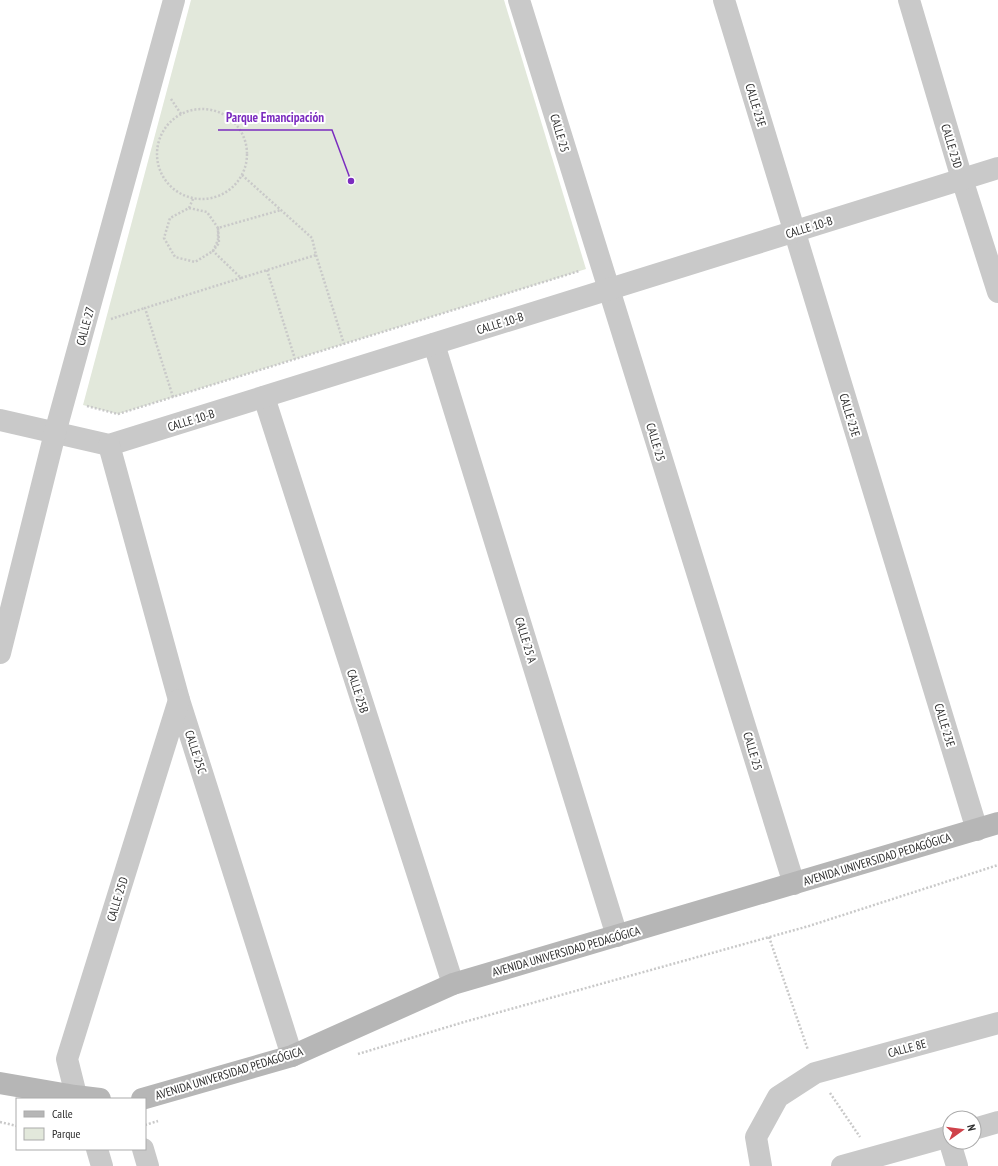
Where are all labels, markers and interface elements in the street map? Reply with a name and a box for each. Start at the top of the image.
street label: CALLE 23E [742,82,770,128]
callout: Parque Emancipación [218,105,332,130]
text: Parque Emancipación [226,109,324,126]
street label: CALLE 25 [547,112,573,154]
street label: CALLE 23D [938,122,966,170]
street label: CALLE 10-B [784,213,835,241]
street label: CALLE 27 [73,305,97,347]
street label: CALLE 10-B [475,309,526,337]
street label: CALLE 23E [836,392,864,438]
street label: CALLE 10-B [166,406,217,434]
street label: CALLE 25 [643,421,669,463]
street label: CALLE 25 A [512,615,540,665]
street label: CALLE 25B [344,667,372,715]
street label: CALLE 23E [931,702,959,748]
street label: CALLE 25C [182,728,210,776]
street label: CALLE 25 [740,730,766,772]
street label: AVENIDA UNIVERSIDAD PEDAGÓGICA [801,829,953,889]
street label: CALLE 25D [103,875,131,923]
street label: AVENIDA UNIVERSIDAD PEDAGÓGICA [490,923,642,979]
street label: CALLE 8E [886,1036,928,1060]
street label: AVENIDA UNIVERSIDAD PEDAGÓGICA [153,1043,305,1103]
legend [16,1098,146,1150]
text: Calle [52,1106,73,1121]
north arrow [942,1110,982,1150]
text: N [964,1123,979,1132]
text: Parque [52,1126,81,1141]

